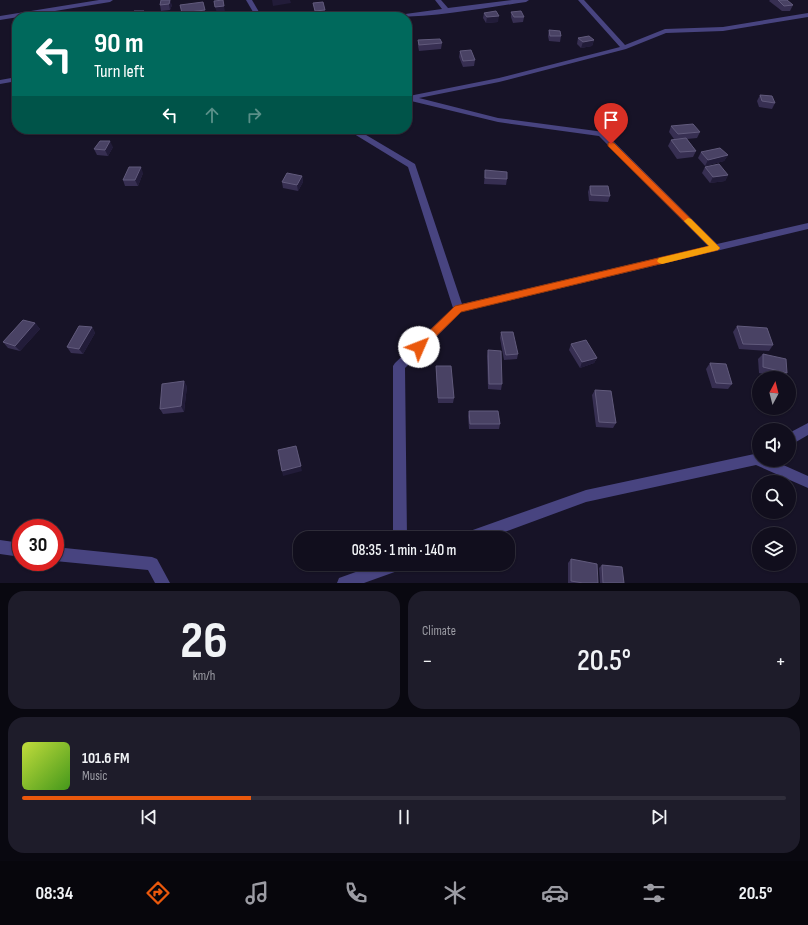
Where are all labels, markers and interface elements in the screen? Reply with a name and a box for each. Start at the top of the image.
text: 90 m [94,27,144,60]
icon: left [28,28,80,80]
text: Turn left [94,61,145,82]
pin [594,103,628,144]
icon: left [159,104,181,126]
icon: ahead [201,104,223,126]
icon: right [243,104,265,126]
icon: arrive [600,109,622,131]
position arrow [398,326,440,368]
north arrow [752,371,796,415]
map controls [752,371,796,571]
button: sound [752,423,796,467]
button: search [752,475,796,519]
speed limit sign: 30 [12,519,64,571]
button: layers [752,527,796,571]
text: 08:35 · 1 min · 140 m [352,541,456,560]
text: 26 [180,610,228,673]
text: Climate [422,623,456,639]
text: 20.5° [577,643,631,679]
text: − [422,648,433,675]
text: + [775,648,786,675]
text: km/h [193,668,215,684]
text: 101.6 FM [82,749,130,768]
text: Music [82,768,107,784]
icon: previous [138,806,160,828]
icon: pause [393,806,415,828]
icon: next [648,806,670,828]
icon: directions [144,879,172,907]
icon: music [243,879,271,907]
icon: phone [342,879,370,907]
icon: climate [441,879,469,907]
icon: car [541,879,569,907]
icon: filters [640,879,668,907]
text: 08:34 [36,883,73,904]
text: 20.5° [739,883,772,904]

